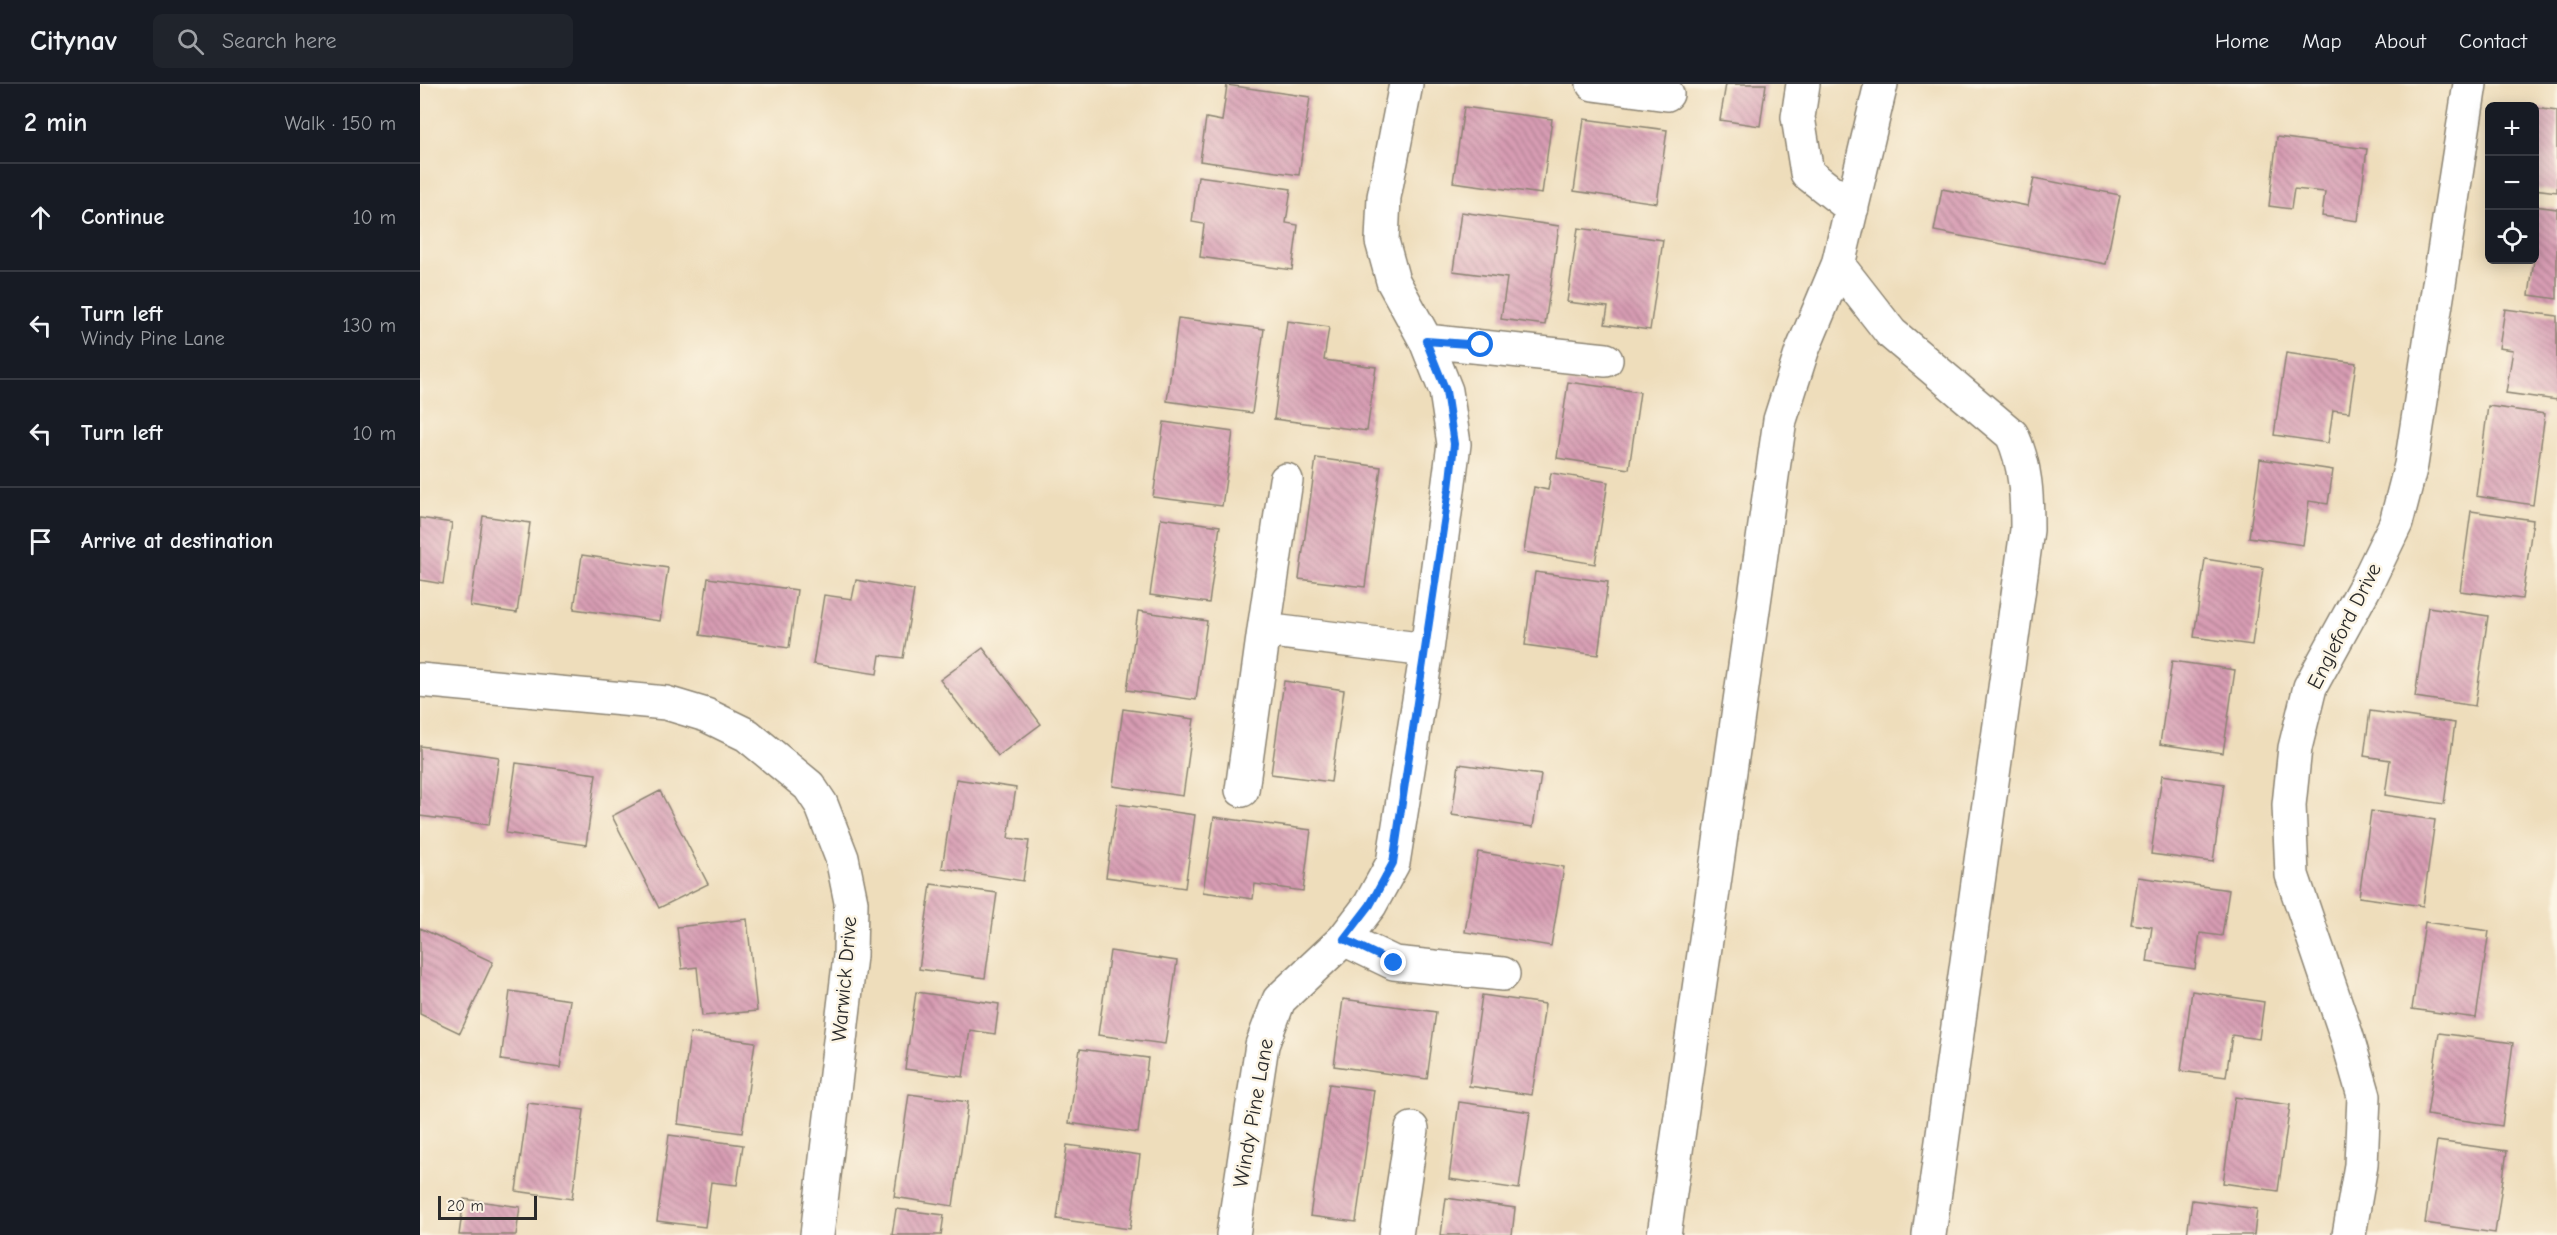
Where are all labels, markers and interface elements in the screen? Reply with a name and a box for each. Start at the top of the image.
search box [153,14,573,68]
text: Citynav [30,25,117,57]
icon: search [174,25,207,58]
text: Search here [222,28,336,54]
text: Home [2215,29,2269,53]
text: Map [2302,29,2342,53]
text: About [2375,29,2426,53]
text: Contact [2459,29,2527,53]
map controls [2485,102,2539,264]
button: + [2485,102,2539,156]
text: 2 min [24,108,87,138]
text: Walk · 150 m [285,112,396,135]
button: − [2485,156,2539,210]
icon: ahead [24,201,57,234]
text: Continue [81,204,164,230]
text: 10 m [353,206,396,229]
button: locate [2485,210,2539,264]
text: Turn left [81,301,163,327]
icon: left [24,309,57,342]
text: 130 m [343,314,396,337]
text: Windy Pine Lane [81,327,225,350]
route start [1467,331,1493,357]
icon: left [24,417,57,450]
text: Turn left [81,420,163,446]
text: 10 m [353,422,396,445]
icon: arrive [24,525,57,558]
text: Arrive at destination [81,528,273,554]
street label: Engleford Drive [2302,559,2386,693]
street label: Warwick Drive [827,915,861,1043]
route end [1380,949,1406,975]
street label: Windy Pine Lane [1228,1037,1278,1189]
scale bar [438,1193,537,1220]
text: 20 m [447,1197,484,1215]

